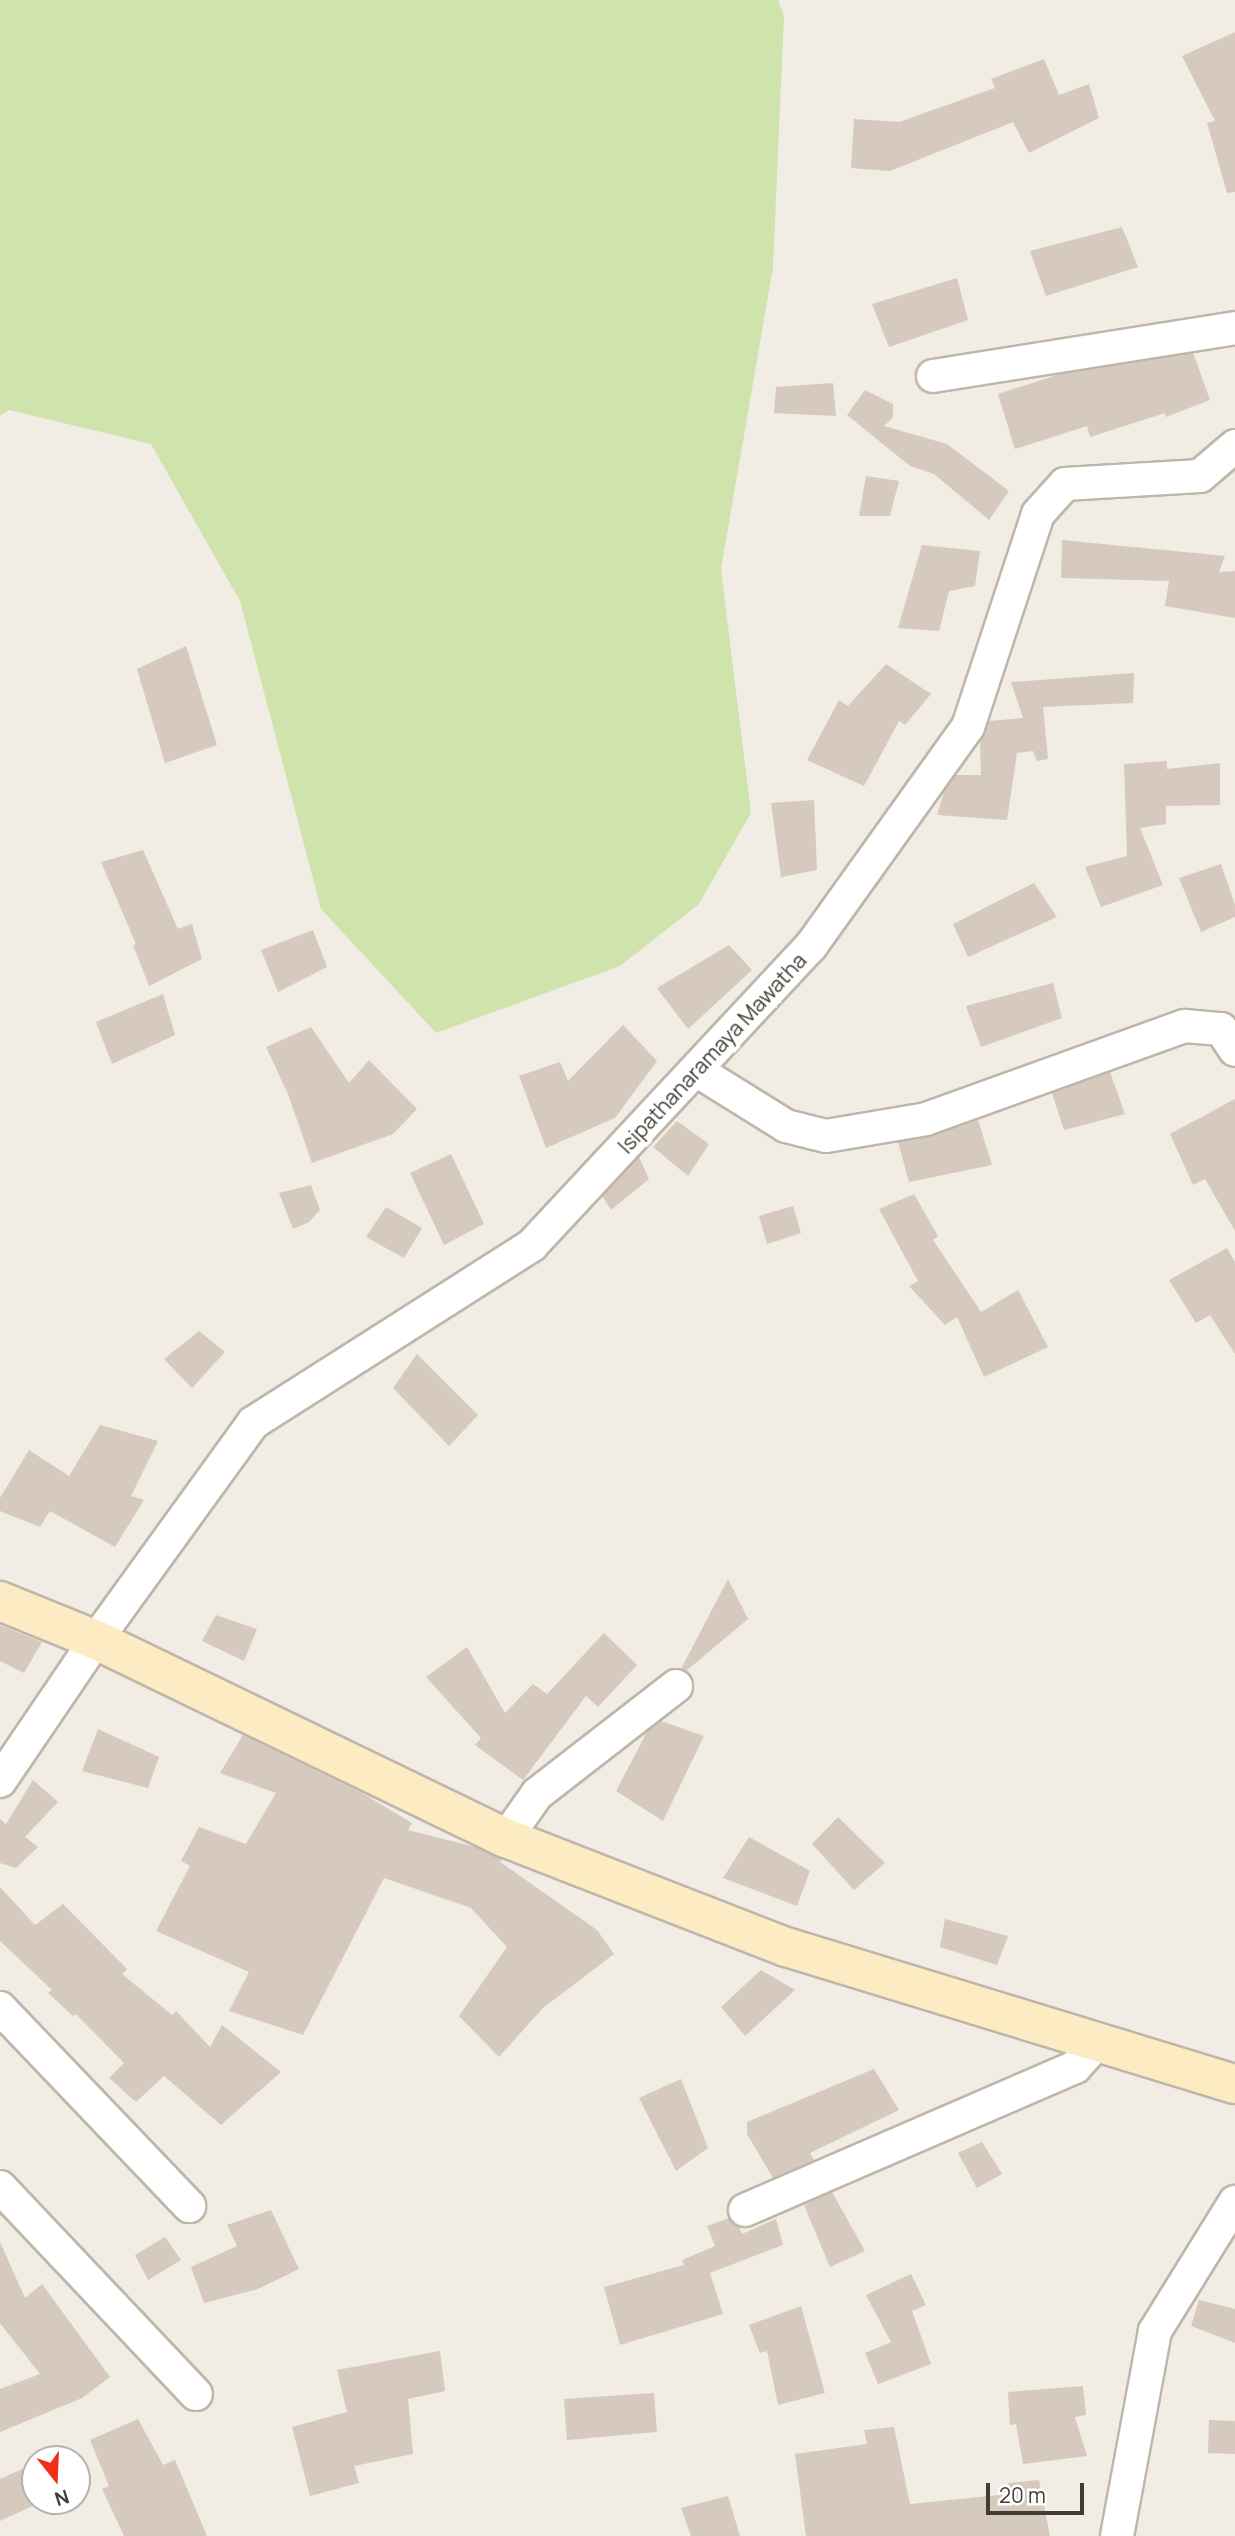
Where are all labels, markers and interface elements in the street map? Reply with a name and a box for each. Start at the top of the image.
street label: Isipathanaramaya Mawatha [613,948,811,1158]
north arrow [21,2445,91,2515]
scale bar [990,2470,1088,2514]
text: 20 m [999,2481,1046,2509]
text: N [51,2484,72,2513]

